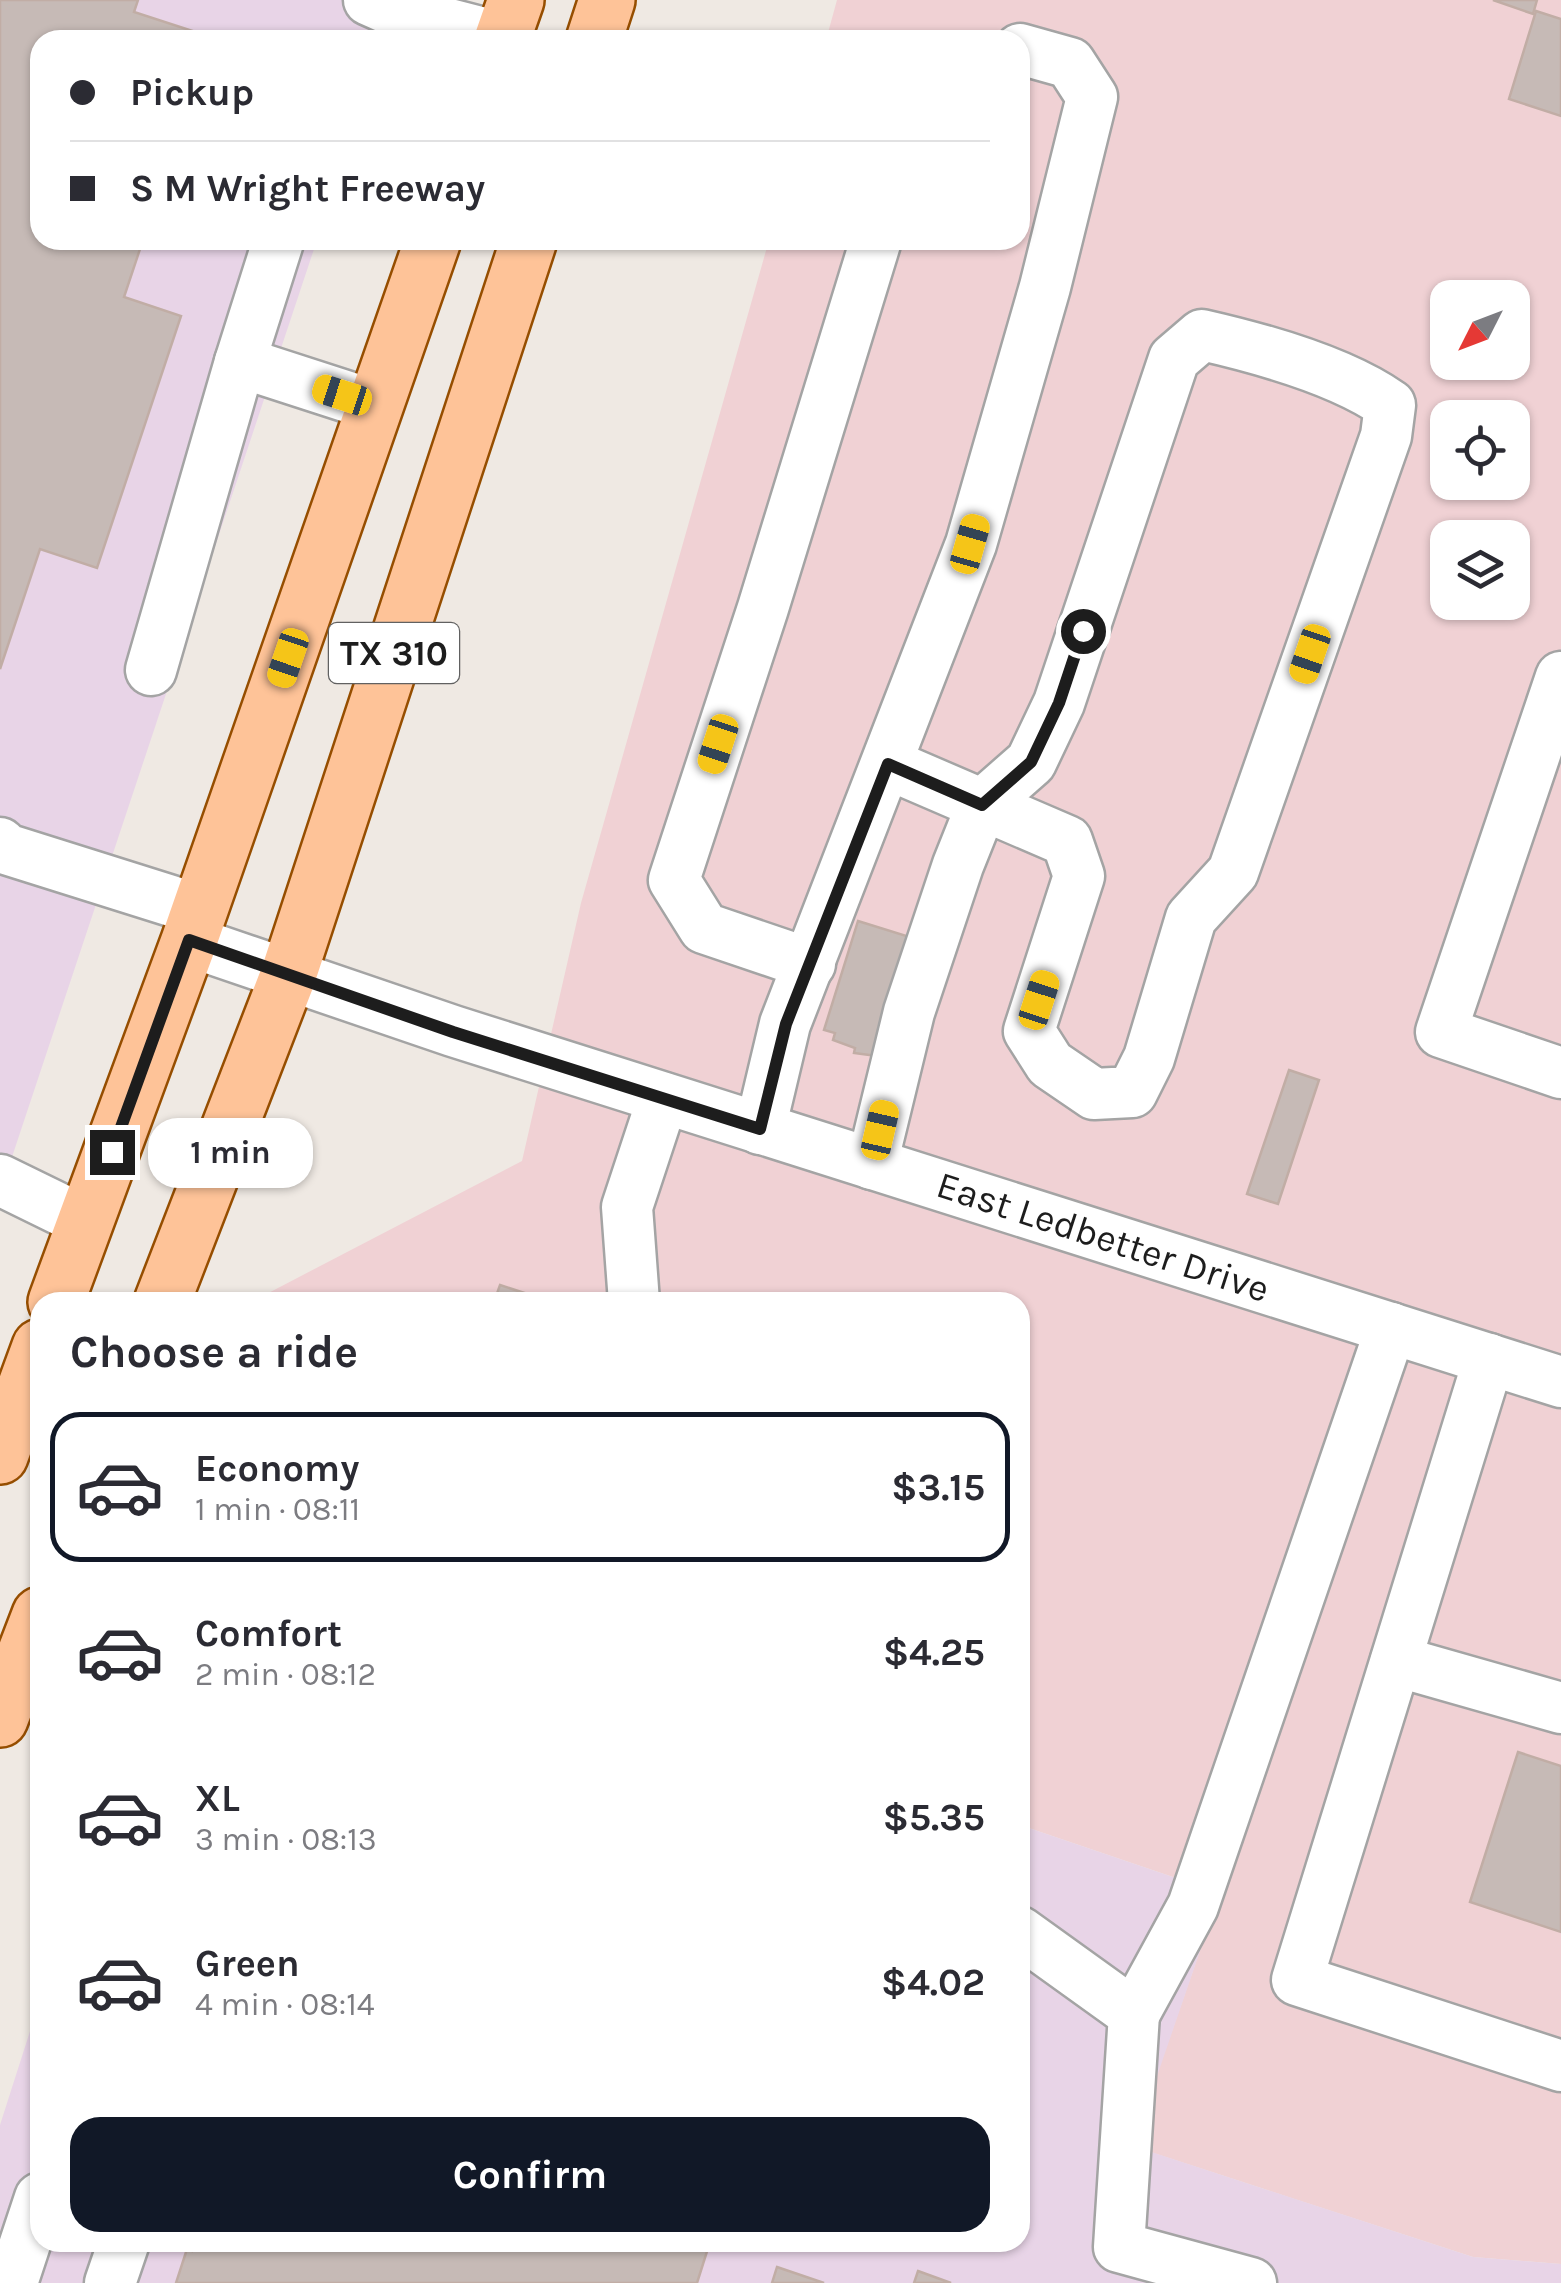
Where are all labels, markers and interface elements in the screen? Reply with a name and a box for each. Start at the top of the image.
text: Pickup [130,70,254,115]
text: S M Wright Freeway [130,166,485,211]
north arrow [1430,280,1530,380]
map controls [1430,280,1530,620]
car [309,371,375,419]
button: locate [1430,400,1530,500]
car [947,511,993,577]
button: layers [1430,520,1530,620]
route start [1061,609,1106,654]
car [1286,621,1334,687]
road number: TX 310 [329,623,459,683]
car [264,625,312,691]
car [694,711,742,777]
car [1015,967,1063,1033]
car [859,1097,901,1163]
callout: 1 min [147,1117,312,1187]
route end [90,1130,135,1175]
text: 1 min [190,1134,271,1171]
street label: East Ledbetter Drive [931,1162,1275,1312]
text: Choose a ride [70,1326,358,1378]
icon: car [75,1442,165,1532]
text: Economy [195,1446,359,1491]
text: $3.15 [891,1465,985,1510]
text: 1 min · 08:11 [195,1491,360,1528]
icon: car [75,1607,165,1697]
text: Comfort [195,1611,342,1656]
text: $4.25 [883,1630,985,1675]
text: 2 min · 08:12 [195,1656,376,1693]
icon: car [75,1772,165,1862]
text: XL [195,1776,240,1821]
text: $5.35 [883,1795,985,1840]
text: 3 min · 08:13 [195,1821,377,1858]
icon: car [75,1937,165,2027]
text: Green [195,1941,300,1986]
text: $4.02 [881,1960,985,2005]
text: 4 min · 08:14 [195,1986,375,2023]
button: Confirm [70,2117,990,2232]

